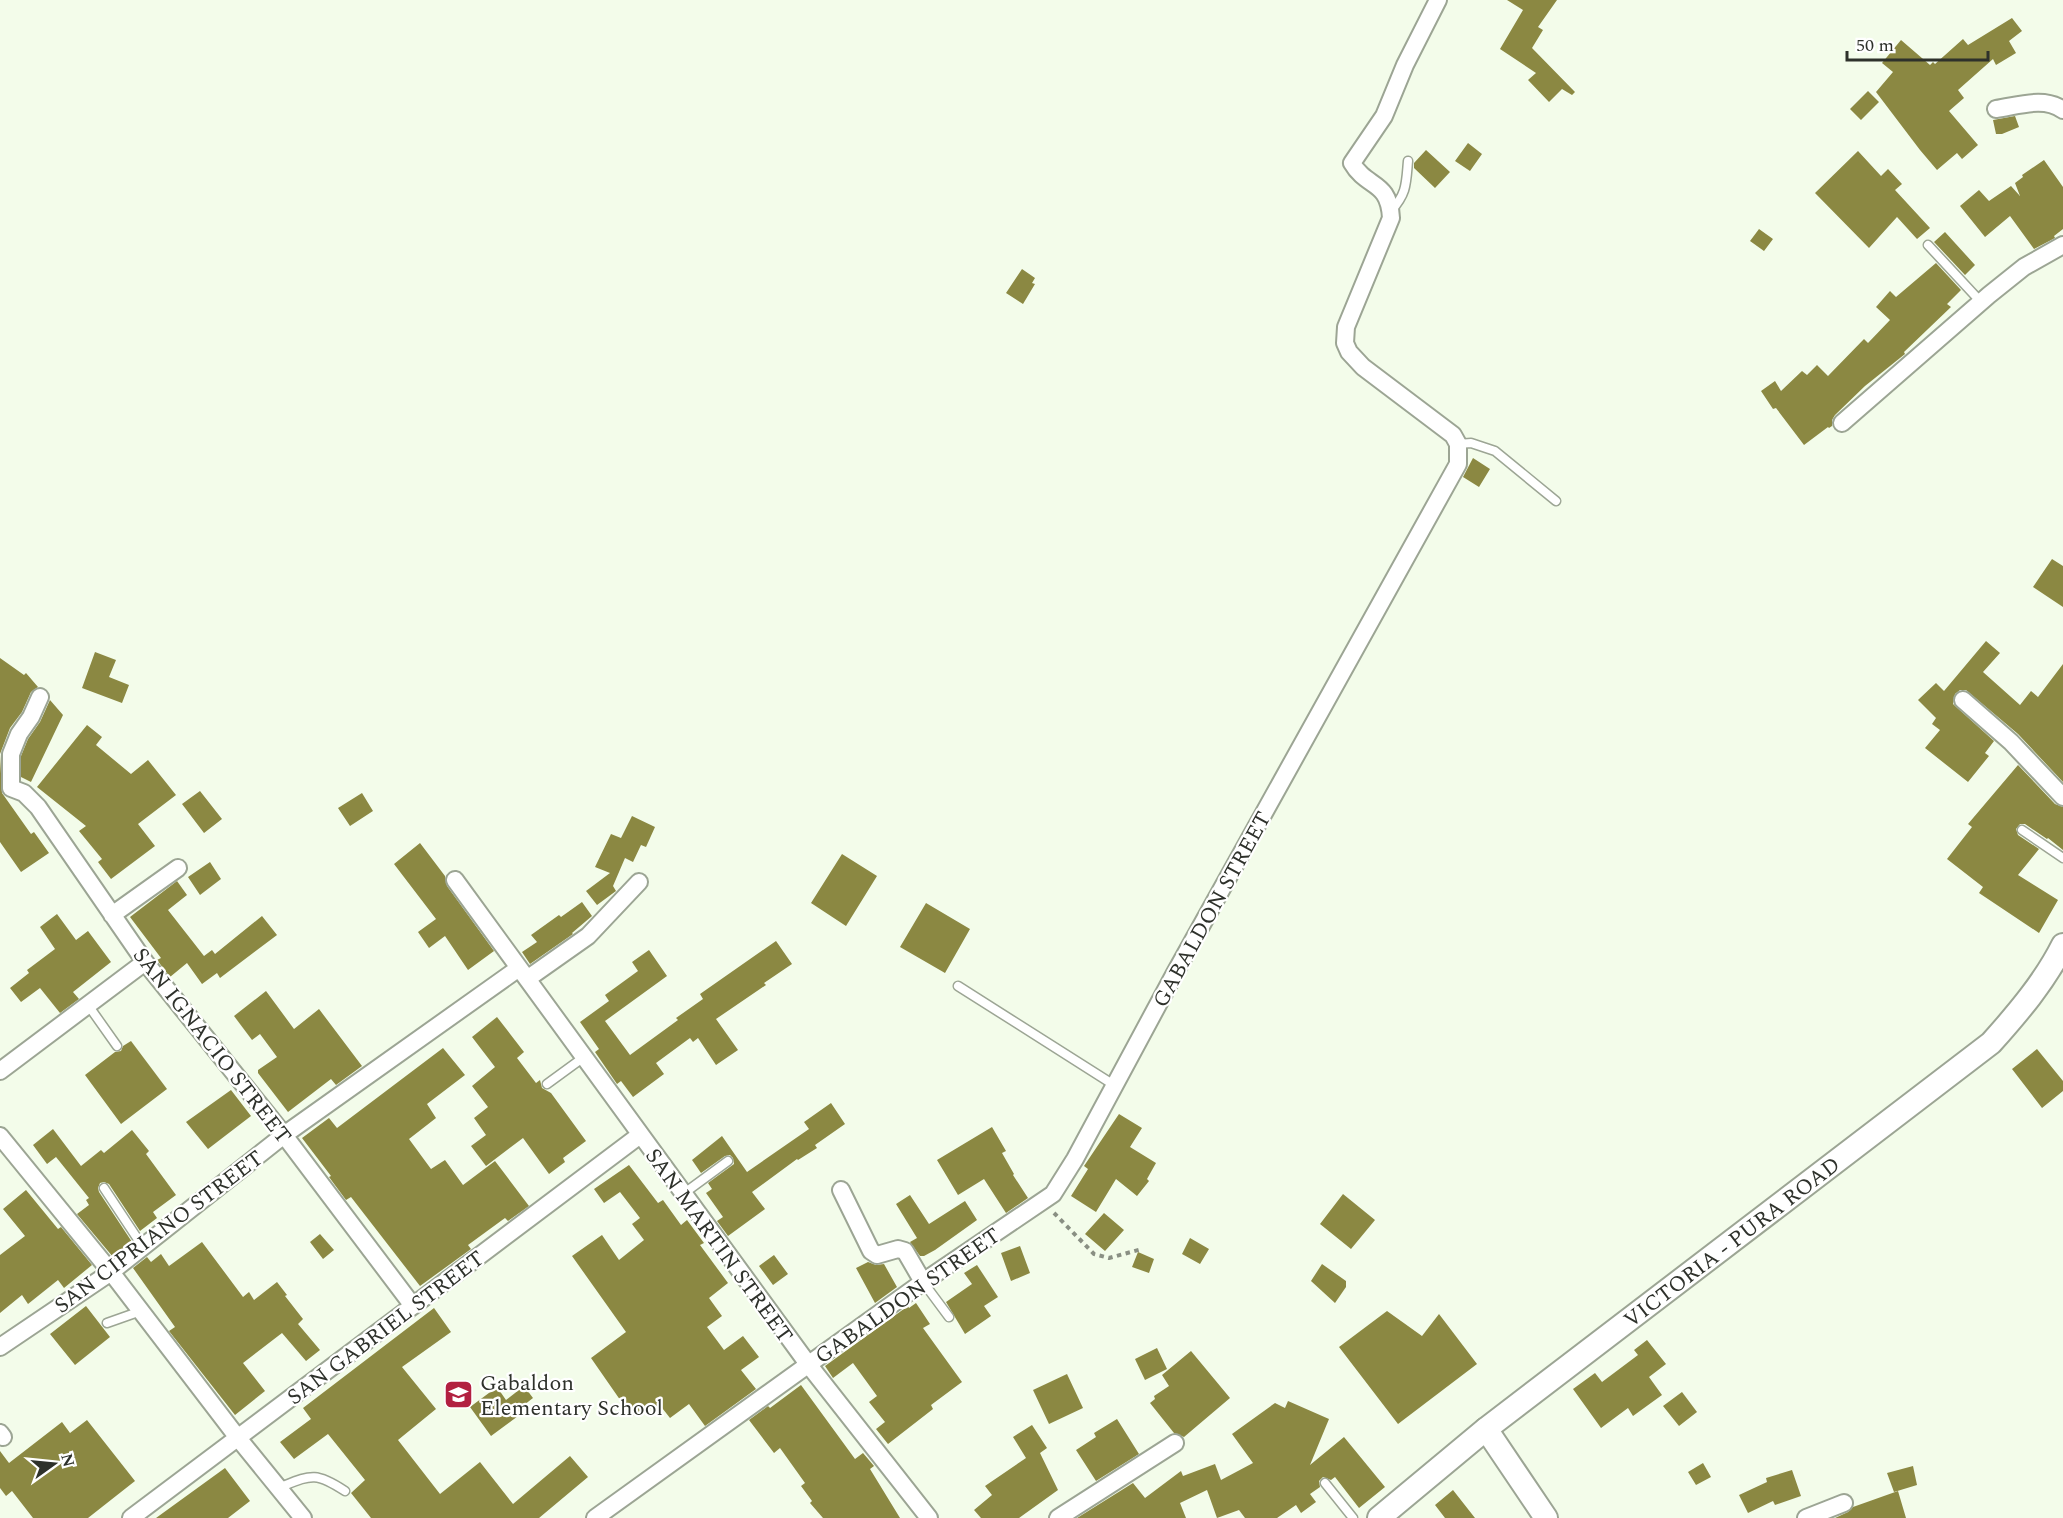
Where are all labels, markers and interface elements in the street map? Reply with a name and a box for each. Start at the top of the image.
scale bar [1847,24,1988,62]
text: 50 m [1856,32,1894,59]
street label: GABALDON STREET [1145,806,1280,1014]
street label: SAN IGNACIO STREET [124,941,299,1151]
street label: SAN CIPRIANO STREET [47,1142,271,1322]
street label: SAN MARTIN STREET [637,1142,801,1350]
street label: VICTORIA - PURA ROAD [1617,1149,1848,1336]
street label: GABALDON STREET [808,1220,1007,1373]
street label: SAN GABRIEL STREET [280,1243,492,1414]
place label: Gabaldon Elementary School [480,1367,663,1425]
school or university icon: Gabaldon Elementary School [443,1379,475,1411]
north arrow [24,1434,84,1494]
text: N [54,1451,81,1470]

